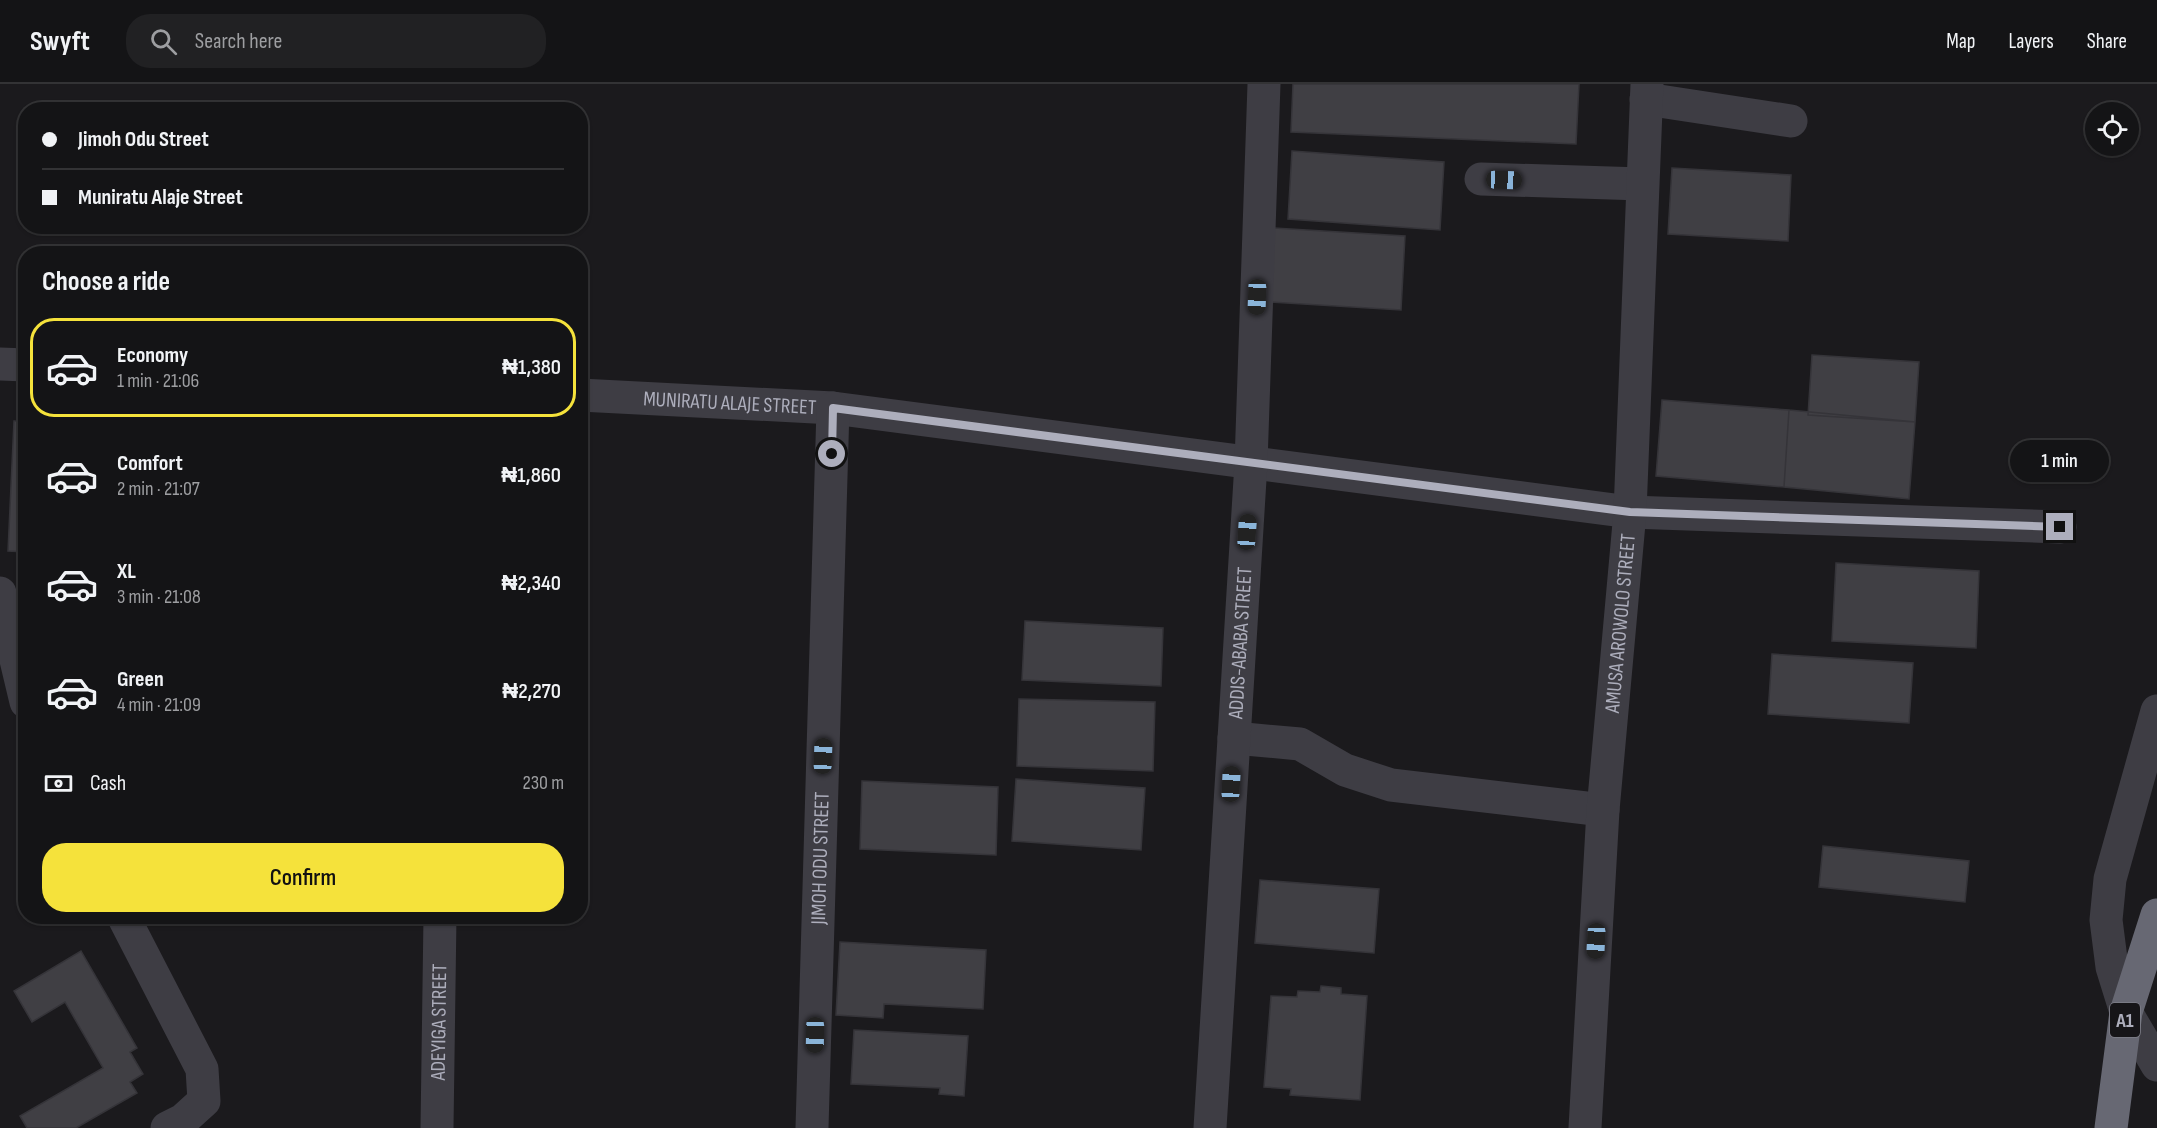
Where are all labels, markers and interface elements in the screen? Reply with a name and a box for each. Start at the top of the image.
search box [126,14,546,68]
text: Swyft [30,25,90,58]
icon: search [147,25,180,58]
text: Search here [195,28,282,55]
text: Map [1946,29,1975,54]
text: Layers [2008,29,2054,54]
text: Share [2087,29,2127,54]
map controls [2085,102,2139,156]
button: locate [2085,102,2139,156]
text: Jimoh Odu Street [78,126,209,153]
car [1486,170,1522,190]
text: Muniratu Alaje Street [78,184,243,211]
text: Choose a ride [42,266,170,298]
car [1247,279,1267,315]
icon: car [45,341,99,395]
text: Economy [117,342,188,369]
text: ₦1,380 [502,354,561,381]
text: 1 min · 21:06 [117,369,199,393]
street label: MUNIRATU ALAJE STREET [643,386,817,420]
route start [818,440,845,467]
callout: 1 min [2010,440,2110,482]
icon: car [45,449,99,503]
text: 1 min [2041,449,2078,473]
text: Comfort [117,450,183,477]
text: ₦1,860 [501,462,561,489]
text: 2 min · 21:07 [117,477,200,501]
car [1237,513,1257,551]
route end [2046,513,2073,540]
street label: AMUSA AROWOLO STREET [1600,532,1641,715]
icon: car [45,557,99,611]
text: XL [117,558,136,585]
street label: ADDIS-ABABA STREET [1223,566,1258,721]
text: ₦2,340 [502,570,561,597]
text: 3 min · 21:08 [117,585,201,609]
icon: car [45,665,99,719]
text: Green [117,666,164,693]
text: ₦2,270 [502,678,561,705]
text: 4 min · 21:09 [117,693,201,717]
car [813,738,833,774]
car [1221,766,1241,802]
icon: cash [42,767,75,800]
text: Cash [90,770,126,797]
text: 230 m [522,771,564,795]
street label: JIMOH ODU STREET [806,791,835,926]
button: Confirm [42,843,564,912]
car [1586,923,1606,959]
street label: ADEYIGA STREET [426,963,452,1082]
road number: A1 [2110,1003,2140,1037]
car [806,1017,824,1053]

